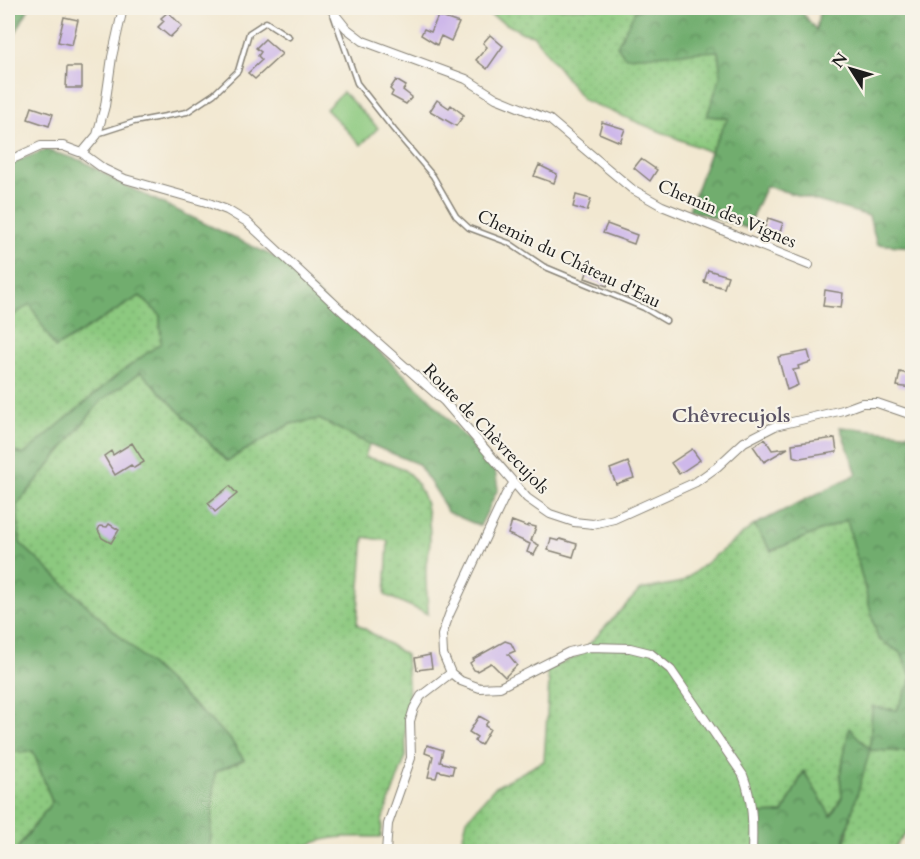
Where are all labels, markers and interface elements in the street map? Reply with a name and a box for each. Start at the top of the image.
north arrow [821,39,881,99]
text: N [827,48,853,73]
street label: Chemin des Vignes [654,173,800,255]
street label: Chemin du Château d'Eau [473,204,665,314]
street label: Route de Chèvrecujols [417,358,555,500]
district label: Chêvrecujols [672,402,790,429]

